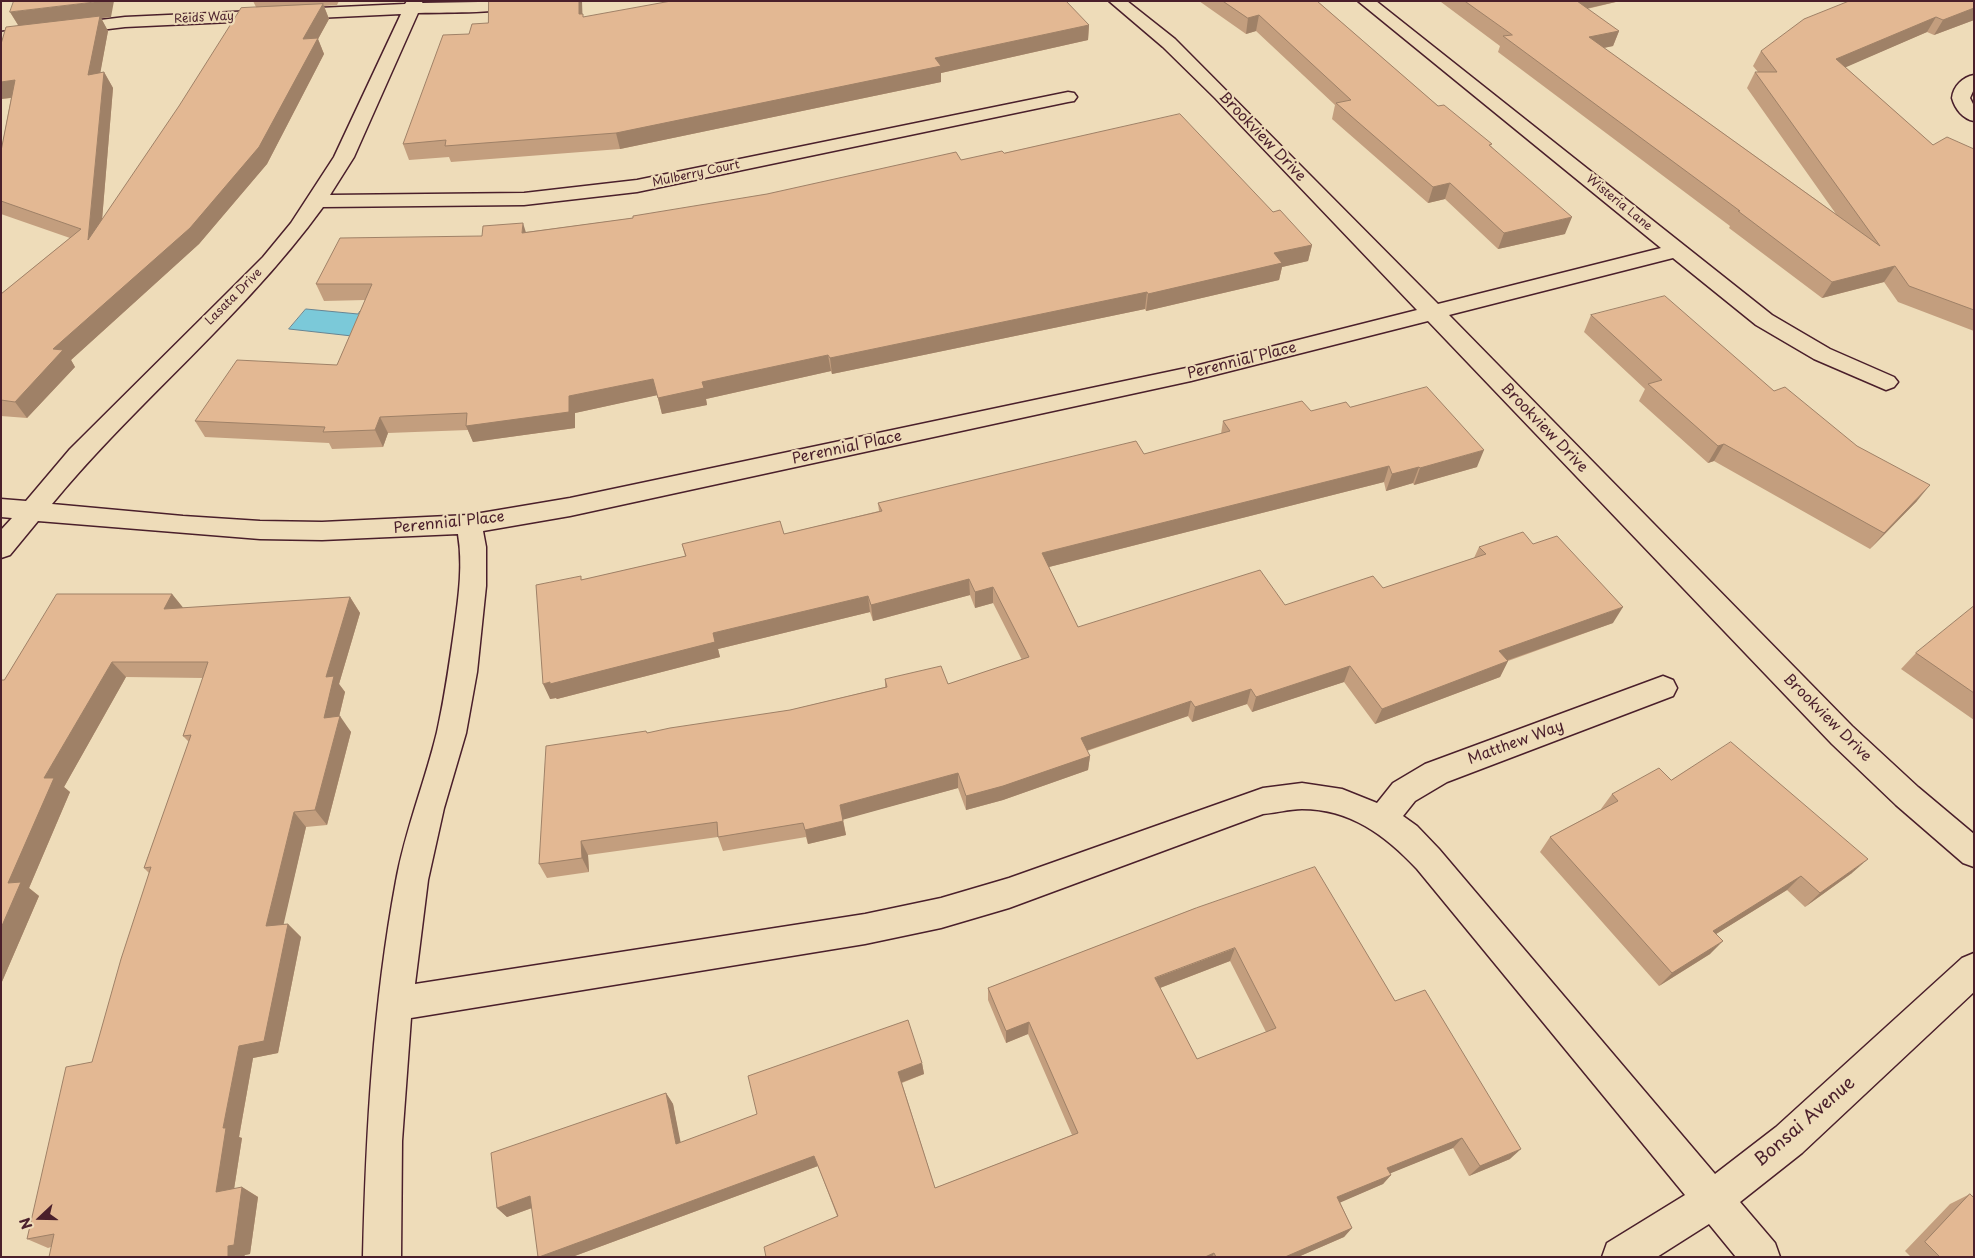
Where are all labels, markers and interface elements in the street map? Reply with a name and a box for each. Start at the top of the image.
street label: Reids Way [174,9,234,27]
street label: Brookview Drive [1215,88,1309,186]
street label: Mulberry Court [651,158,741,190]
street label: Wisteria Lane [1583,172,1655,234]
street label: Lasata Drive [203,266,265,328]
street label: Perennial Place [1186,339,1298,383]
street label: Brookview Drive [1497,379,1591,477]
street label: Perennial Place [791,428,903,468]
street label: Perennial Place [393,508,505,538]
street label: Brookview Drive [1779,670,1875,766]
street label: Matthew Way [1465,717,1567,769]
street label: Bonsai Avenue [1750,1072,1860,1172]
north arrow [15,1193,65,1243]
text: N [14,1215,37,1232]

